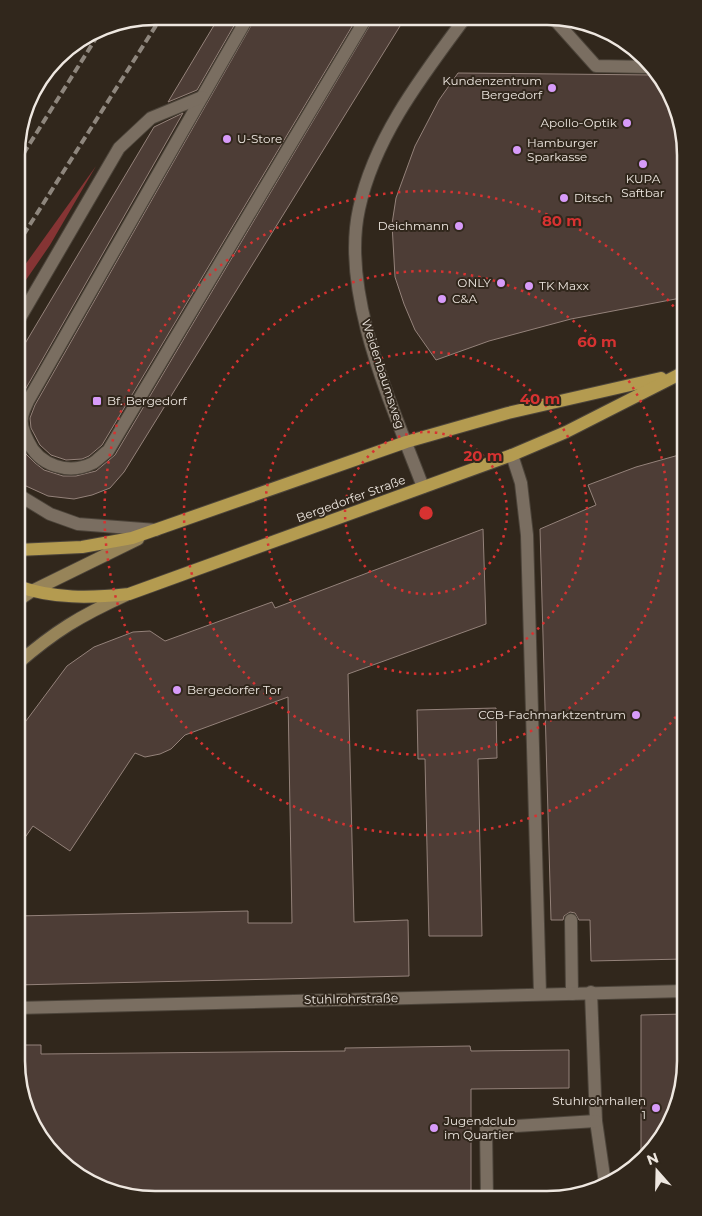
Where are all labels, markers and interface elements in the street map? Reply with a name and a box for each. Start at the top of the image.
place label: Kundenzentrum Bergedorf [442,73,543,102]
marker: Kundenzentrum Bergedorf [546,82,558,94]
place label: Apollo-Optik [540,115,618,130]
marker: Apollo-Optik [621,117,633,129]
place label: U-Store [237,131,282,146]
marker: U-Store [221,133,233,145]
place label: Hamburger Sparkasse [527,135,598,164]
marker: Hamburger Sparkasse [511,144,523,156]
marker: KUPA Saftbar [637,158,649,170]
place label: KUPA Saftbar [621,171,665,200]
place label: Ditsch [574,190,613,205]
marker: Ditsch [558,192,570,204]
text: 80 m [542,211,582,230]
place label: Deichmann [378,218,449,233]
marker: Deichmann [453,220,465,232]
place label: ONLY [457,275,491,290]
marker: ONLY [495,277,507,289]
place label: TK Maxx [539,278,590,293]
marker: TK Maxx [523,280,535,292]
place label: C&A [452,291,477,306]
marker: C&A [436,293,448,305]
street label: Weidenbaumsweg [359,317,408,430]
text: 60 m [577,332,617,351]
text: 40 m [520,389,560,408]
place label: Bf. Bergedorf [107,393,188,408]
marker: Bf. Bergedorf [91,395,103,407]
text: 20 m [463,446,503,465]
street label: Bergedorfer Straße [294,472,407,525]
centre of rings [417,504,435,522]
place label: Bergedorfer Tor [187,682,282,697]
marker: Bergedorfer Tor [171,684,183,696]
place label: CCB-Fachmarktzentrum [478,707,626,722]
marker: CCB-Fachmarktzentrum [630,709,642,721]
street label: Stuhlrohrstraße [304,990,398,1007]
place label: Stuhlrohrhallen 1 [552,1093,646,1122]
marker: Stuhlrohrhallen 1 [650,1102,662,1114]
place label: Jugendclub im Quartier [443,1113,516,1142]
marker: Jugendclub im Quartier [428,1122,440,1134]
north arrow [632,1146,682,1196]
text: N [644,1148,661,1169]

